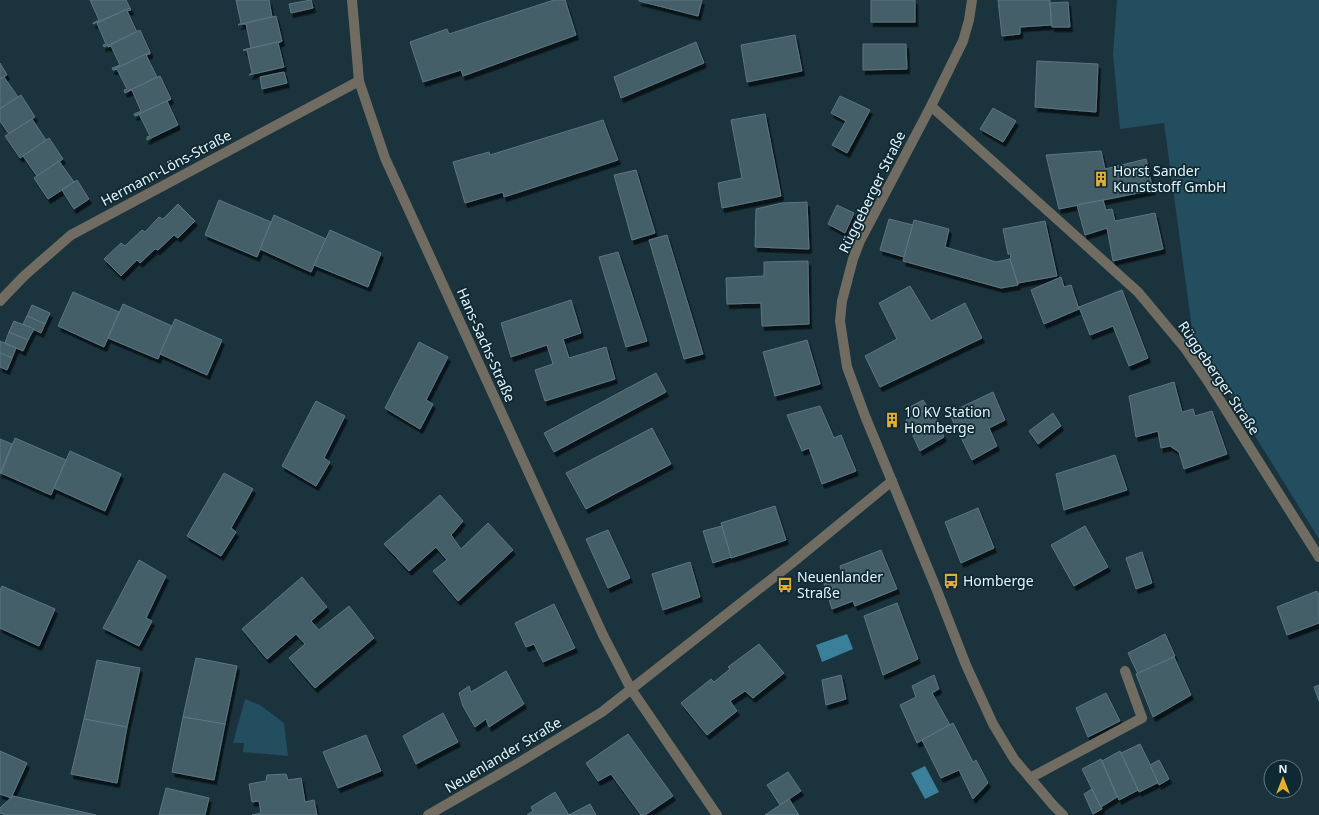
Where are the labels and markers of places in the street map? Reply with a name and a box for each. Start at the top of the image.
place label: Horst Sander Kunststoff GmbH [1113,161,1227,196]
building icon: Horst Sander Kunststoff GmbH [1092,170,1110,188]
place label: 10 KV Station Homberge [904,402,991,437]
building icon: 10 KV Station Homberge [883,411,901,429]
place label: Neuenlander Straße [797,567,883,602]
place label: Homberge [963,571,1034,590]
bus stop icon: Homberge [942,572,960,590]
bus stop icon: Neuenlander Straße [776,576,794,594]

